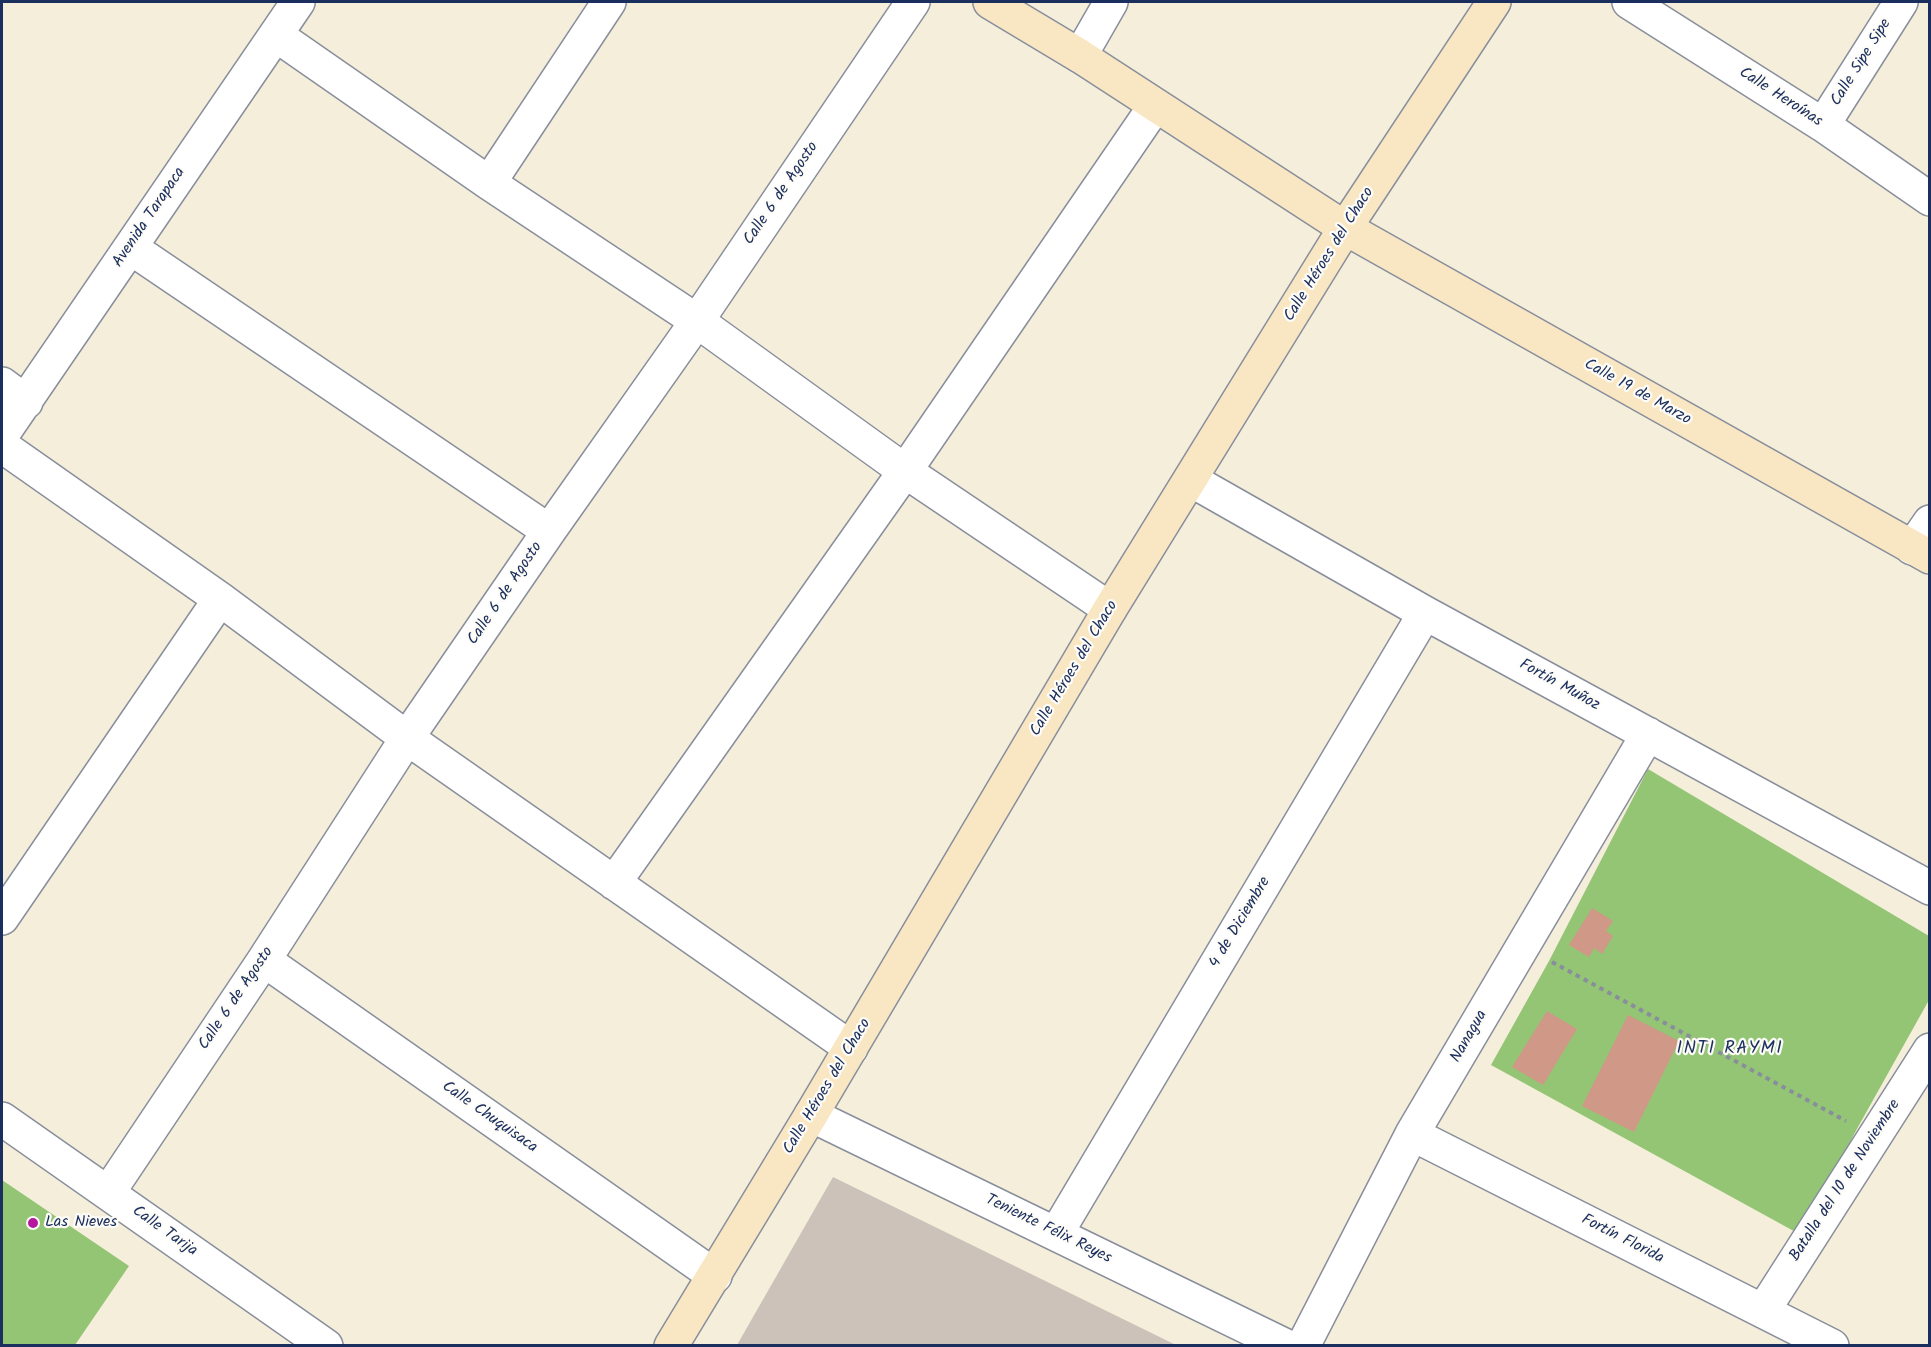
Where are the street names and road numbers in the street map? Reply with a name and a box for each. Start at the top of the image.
street label: Calle Sipe Sipe [1828,16,1896,110]
street label: Calle Heroínas [1735,64,1825,132]
street label: Calle 6 de Agosto [740,139,824,249]
street label: Avenida Tarapaca [109,164,191,272]
street label: Calle Héroes del Chaco [1281,184,1379,326]
street label: Calle 19 de Marzo [1580,356,1694,430]
street label: Calle 6 de Agosto [464,539,548,649]
street label: Calle Héroes del Chaco [1027,598,1123,740]
street label: Fortín Muñoz [1515,656,1603,716]
street label: 4 de Diciembre [1206,874,1276,972]
street label: Calle 6 de Agosto [195,944,279,1054]
street label: Nanagua [1447,1007,1493,1067]
street label: Calle Héroes del Chaco [780,1016,876,1158]
street label: Calle Chuquisaca [437,1078,541,1158]
street label: Batalla del 10 de Noviembre [1786,1096,1906,1266]
street label: Teniente Félix Reyes [982,1191,1114,1269]
street label: Calle Tarija [128,1203,200,1261]
street label: Fortín Florida [1578,1211,1666,1269]

